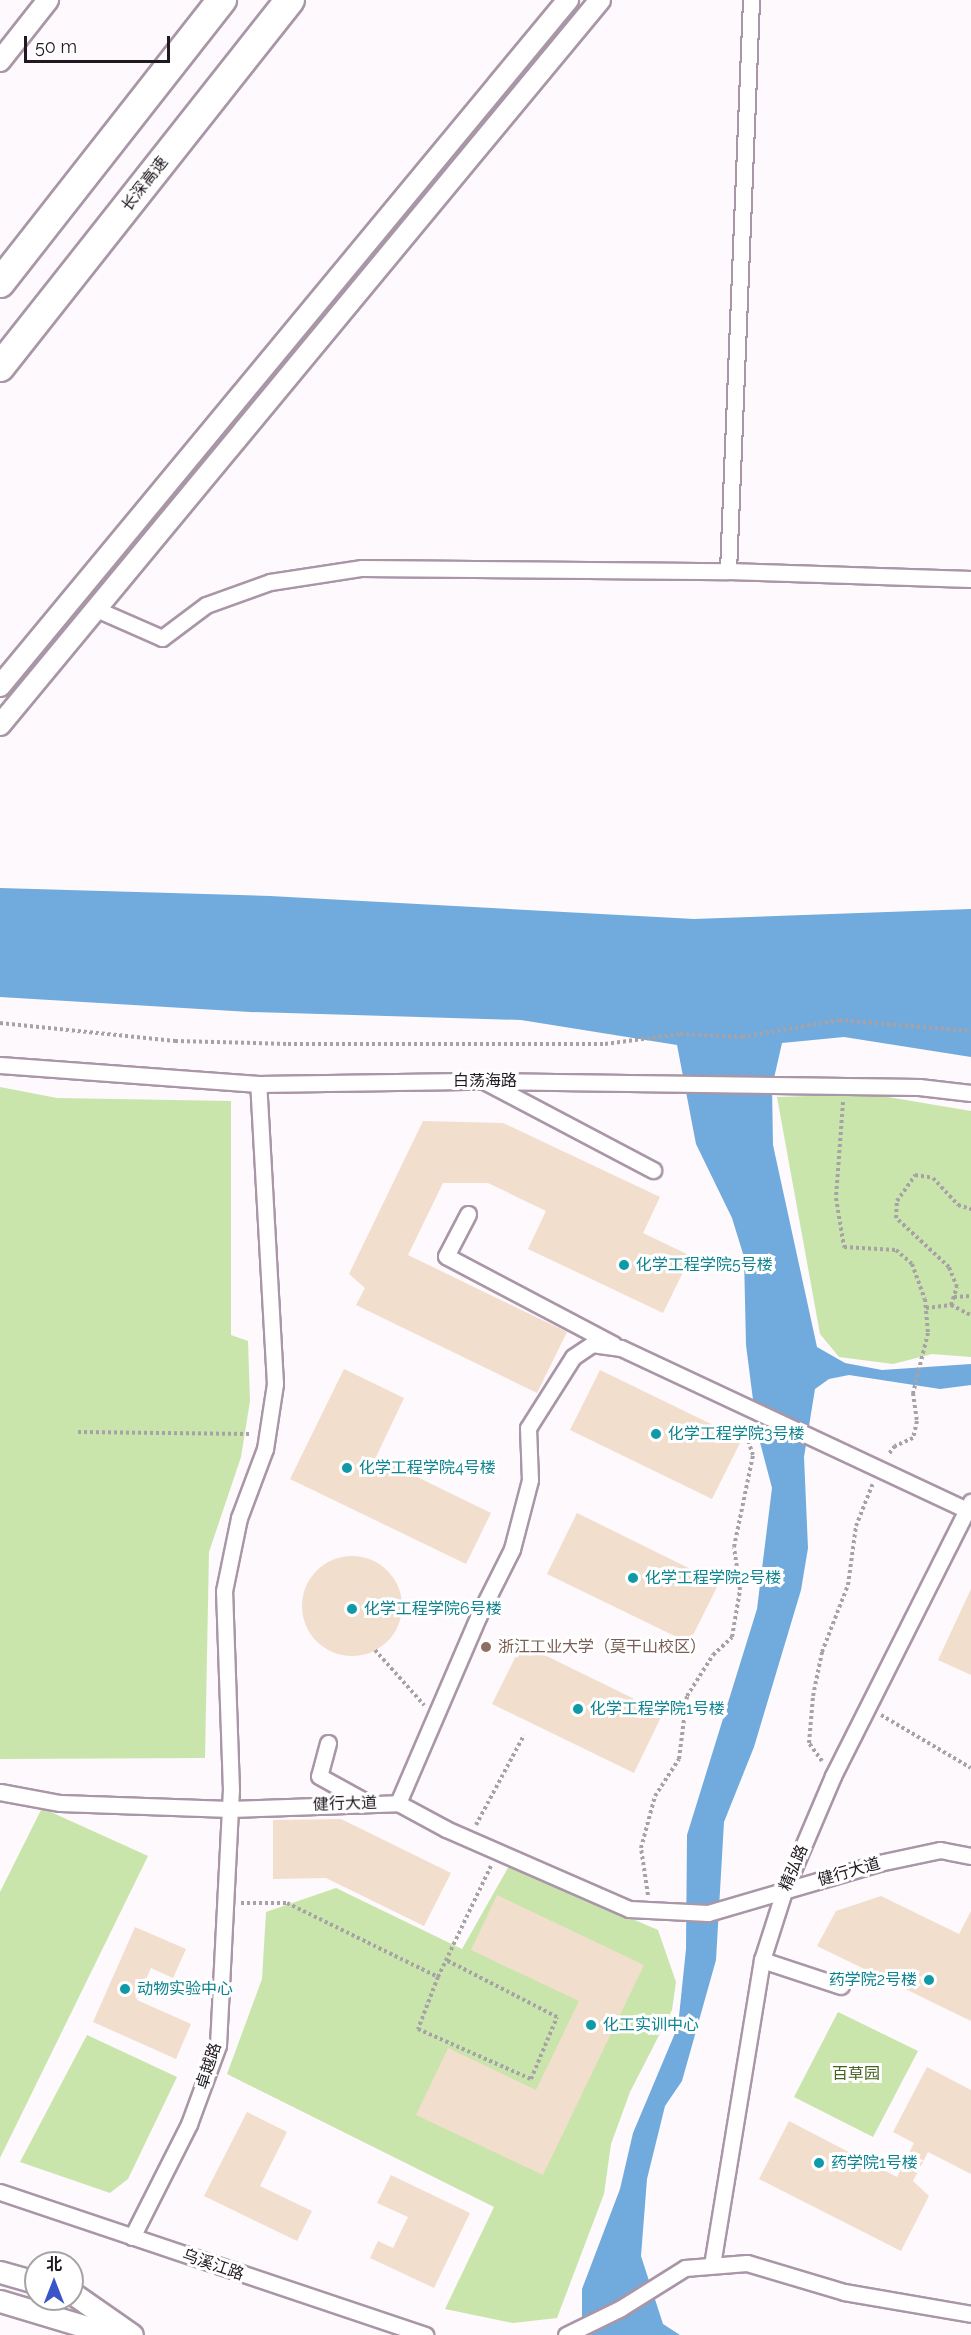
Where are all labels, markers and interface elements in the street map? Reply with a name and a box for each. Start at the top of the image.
scale bar [27,24,172,62]
text: 50 m [35,36,77,57]
street label: 长深高速 [118,153,172,215]
street label: 白荡海路 [453,1071,517,1091]
place label: 化学工程学院5号楼 [636,1255,773,1275]
marker: 化学工程学院5号楼 [617,1258,631,1272]
place label: 化学工程学院3号楼 [668,1424,805,1444]
marker: 化学工程学院3号楼 [649,1427,663,1441]
place label: 化学工程学院4号楼 [359,1458,496,1478]
marker: 化学工程学院4号楼 [340,1461,354,1475]
place label: 化学工程学院2号楼 [645,1568,781,1588]
marker: 化学工程学院2号楼 [626,1571,640,1585]
place label: 化学工程学院6号楼 [364,1599,502,1619]
marker: 化学工程学院6号楼 [345,1602,359,1616]
place label: 浙江工业大学（莫干山校区） [498,1637,706,1657]
marker: 浙江工业大学（莫干山校区） [479,1640,493,1654]
place label: 化学工程学院1号楼 [590,1699,725,1719]
marker: 化学工程学院1号楼 [571,1702,585,1716]
street label: 健行大道 [313,1793,377,1815]
street label: 精弘路 [776,1842,812,1894]
street label: 健行大道 [816,1854,882,1890]
place label: 药学院2号楼 [829,1970,917,1990]
marker: 药学院2号楼 [922,1973,936,1987]
place label: 动物实验中心 [137,1979,233,1999]
marker: 动物实验中心 [118,1982,132,1996]
place label: 化工实训中心 [603,2015,699,2035]
marker: 化工实训中心 [584,2018,598,2032]
street label: 卓越路 [192,2040,226,2092]
park label: 百草园 [832,2064,880,2084]
place label: 药学院1号楼 [831,2153,918,2173]
marker: 药学院1号楼 [812,2156,826,2170]
street label: 乌溪江路 [180,2246,246,2284]
north arrow [24,2251,84,2311]
text: 北 [46,2255,62,2274]

